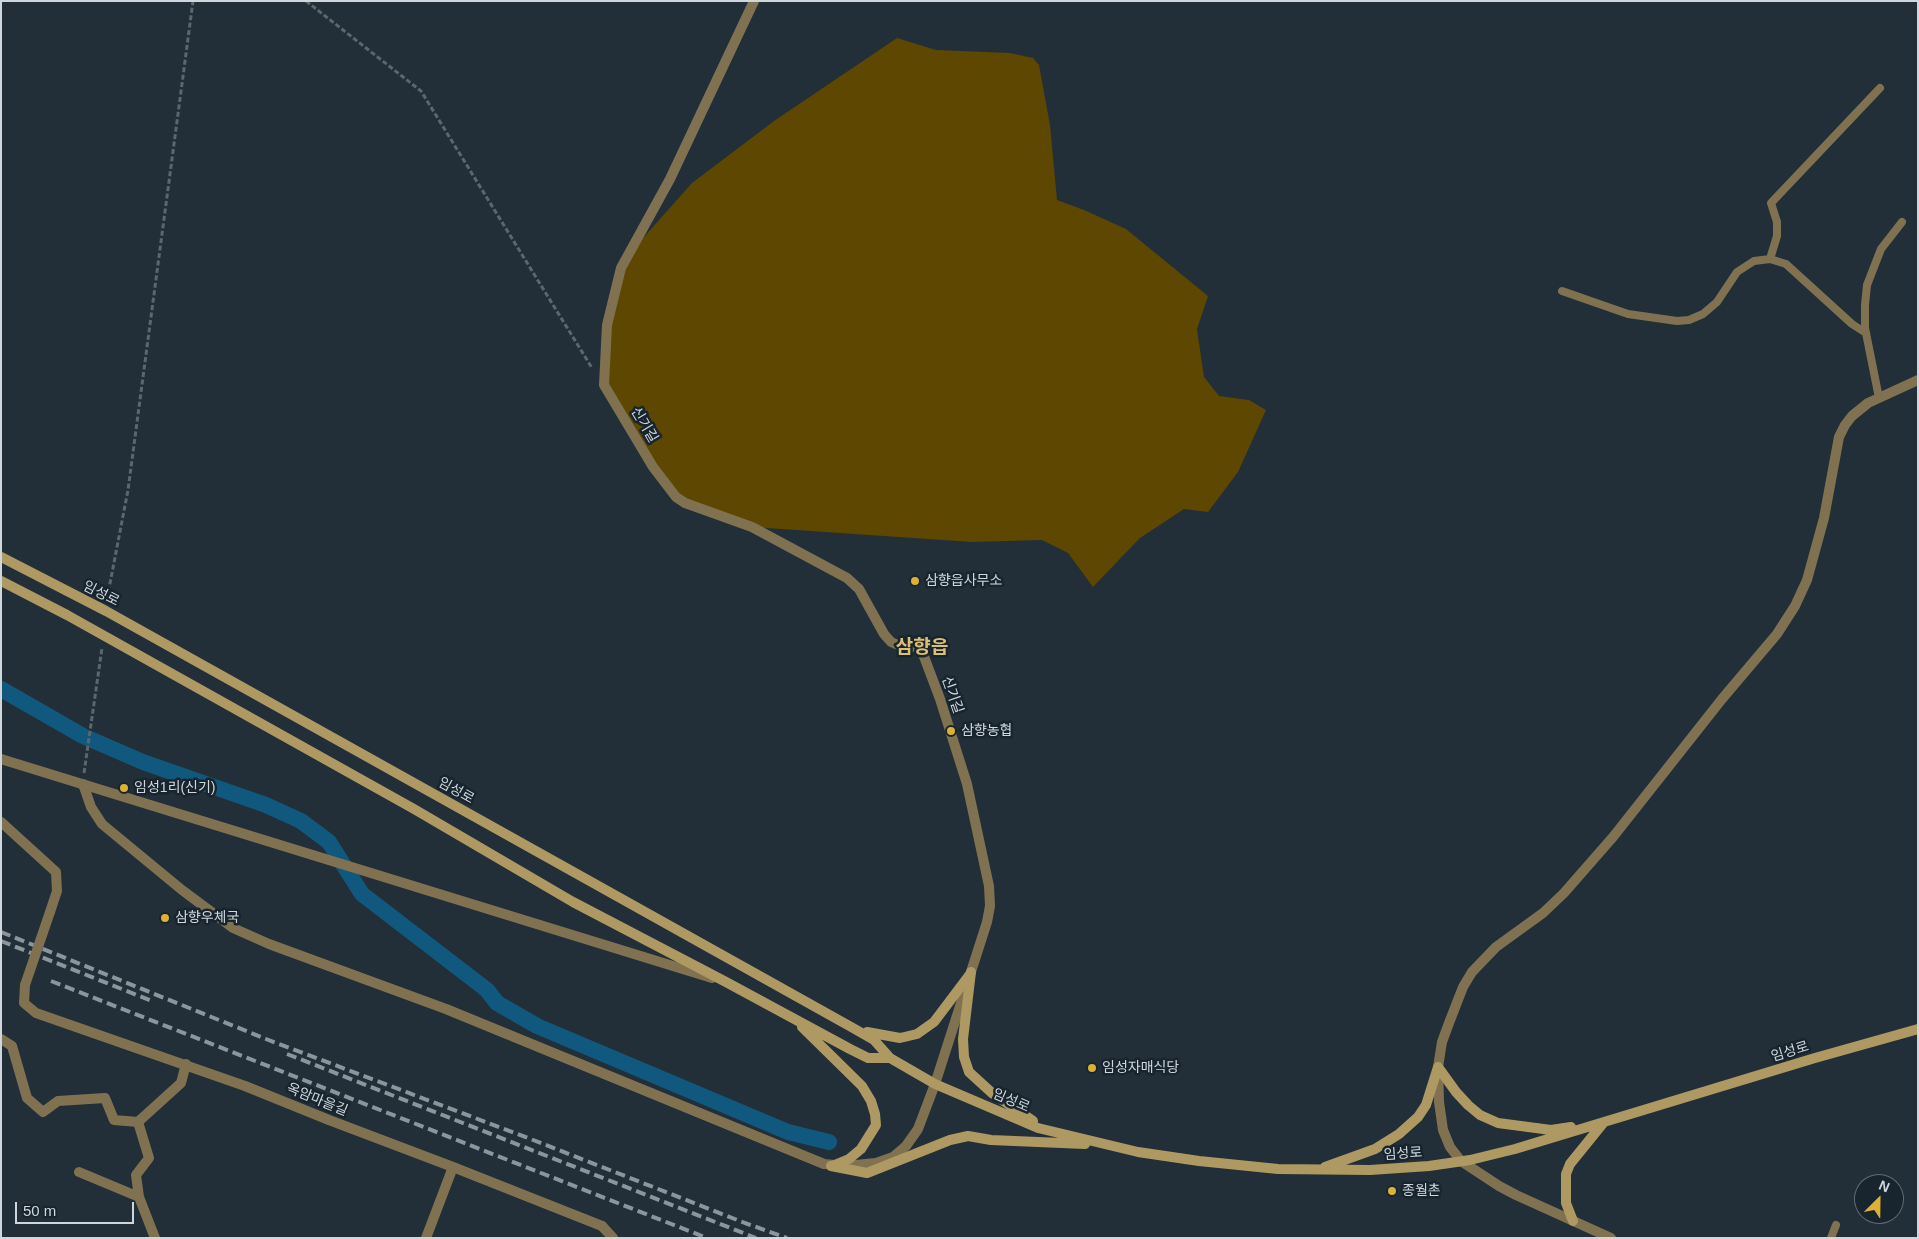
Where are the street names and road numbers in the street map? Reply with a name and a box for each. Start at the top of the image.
street label: 신기길 [627,404,661,446]
street label: 임성로 [80,578,122,610]
street label: 신기길 [938,674,966,716]
street label: 임성로 [435,774,477,808]
street label: 임성로 [1769,1038,1811,1066]
street label: 옥암마을길 [284,1080,350,1120]
street label: 임성로 [990,1086,1032,1116]
street label: 임성로 [1383,1144,1423,1164]

